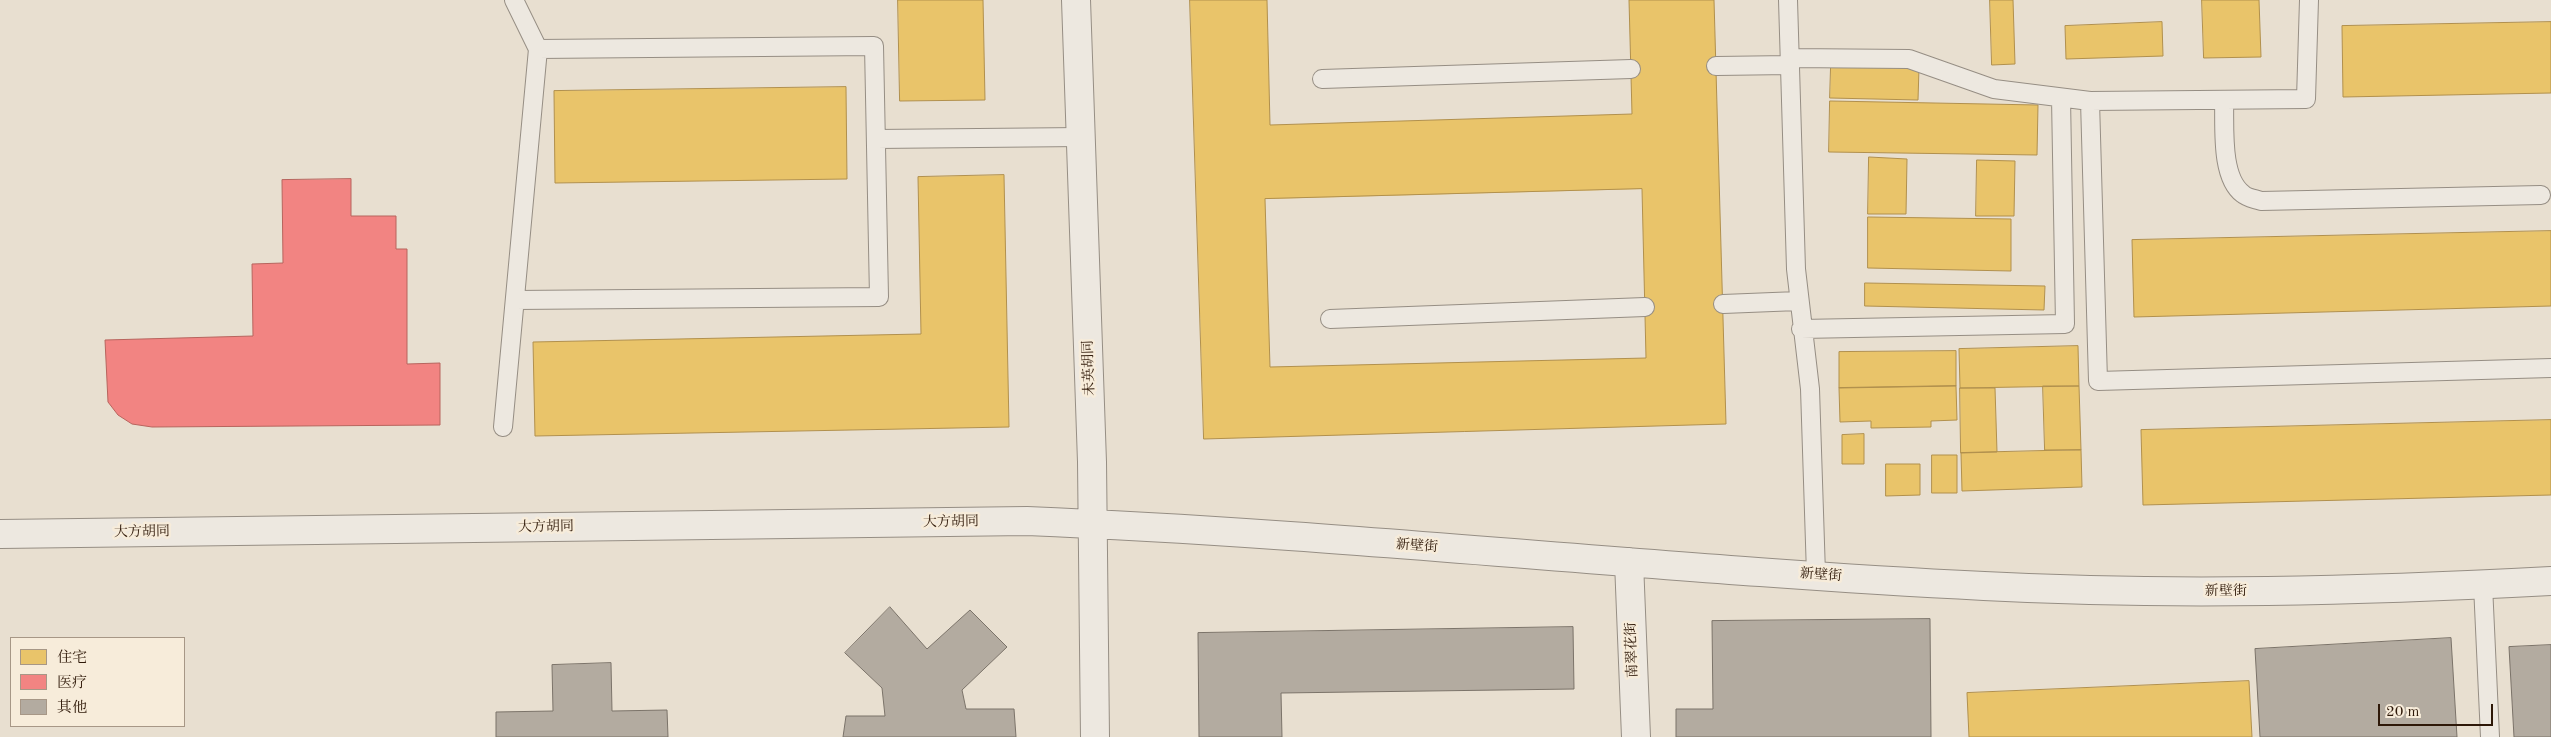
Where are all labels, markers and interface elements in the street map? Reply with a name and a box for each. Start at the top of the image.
street label: 未英胡同 [1080,340,1098,396]
street label: 大方胡同 [923,513,979,531]
street label: 大方胡同 [518,518,574,536]
street label: 大方胡同 [114,523,170,541]
street label: 新壁街 [1395,536,1439,556]
street label: 新壁街 [1799,565,1843,585]
street label: 新壁街 [2205,583,2247,599]
street label: 南翠花街 [1623,622,1641,678]
legend [10,637,185,727]
text: 住宅 [57,651,87,666]
text: 医疗 [57,676,87,691]
scale bar [2381,694,2496,726]
text: 其他 [57,701,87,716]
text: 20 m [2386,705,2420,720]

